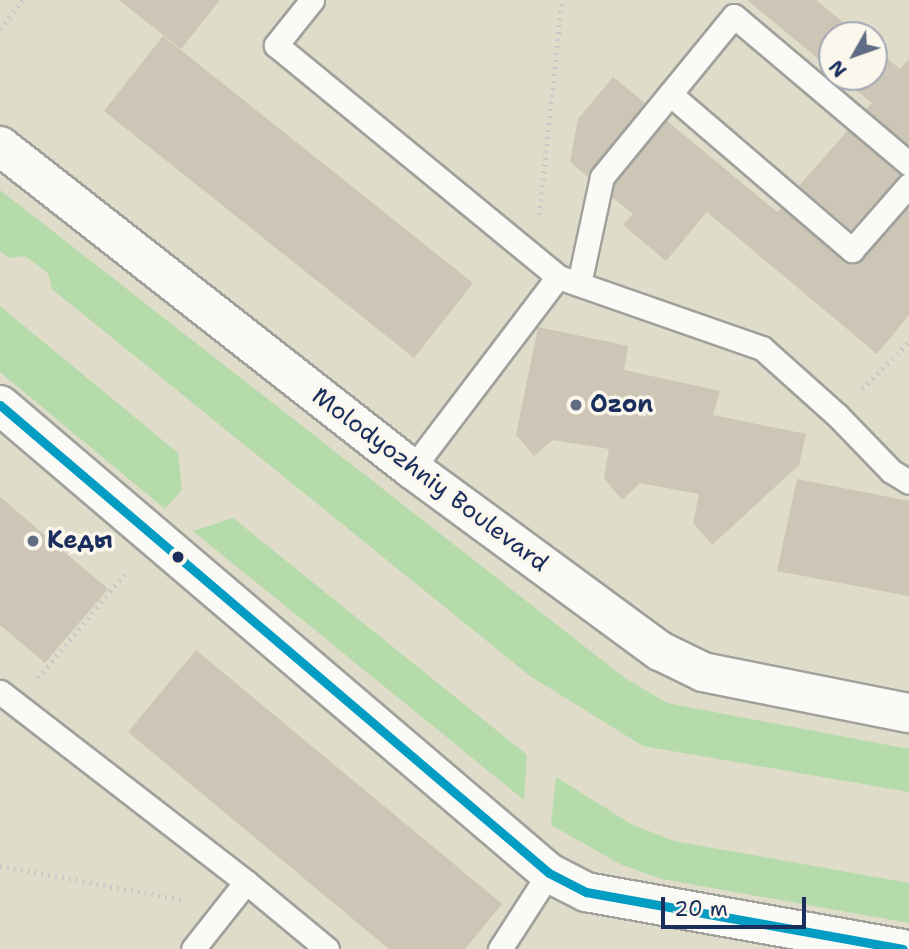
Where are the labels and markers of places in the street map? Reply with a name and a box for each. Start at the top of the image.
place label: Ozon [590,391,653,419]
marker: Ozon [568,397,584,413]
place label: Кеды [47,527,113,555]
marker: Кеды [25,533,41,549]
unlabelled marker [171,550,185,564]

